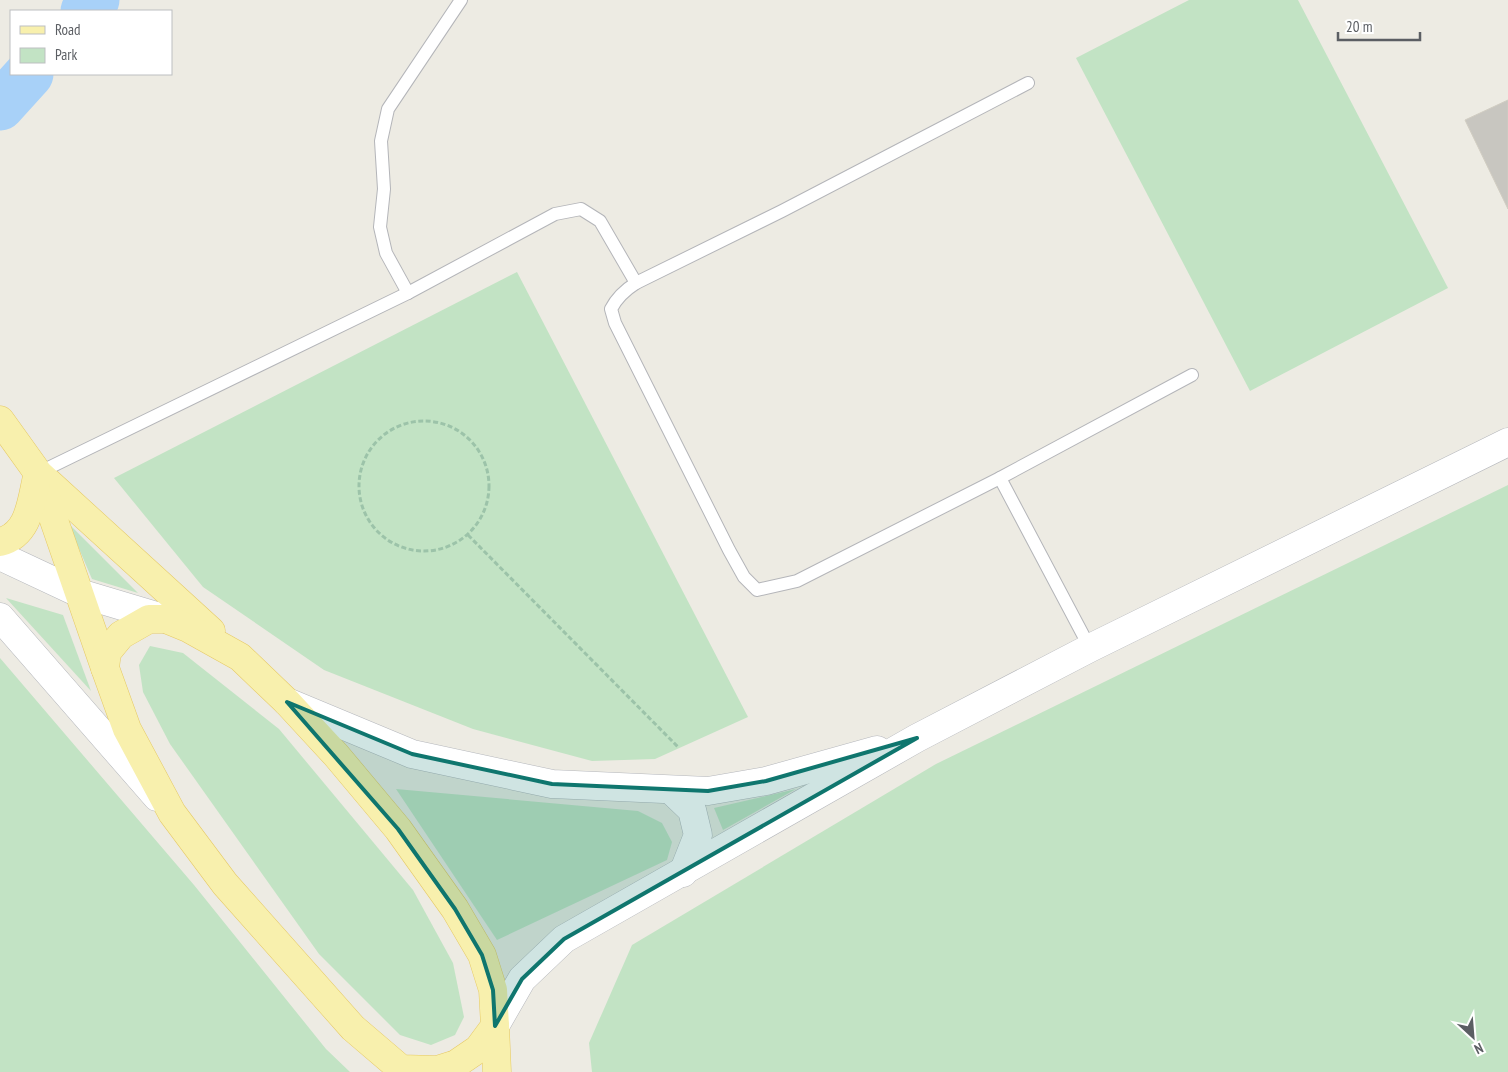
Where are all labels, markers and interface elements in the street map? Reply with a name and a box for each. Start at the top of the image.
legend [10,10,172,75]
scale bar [1338,10,1420,42]
text: 20 m [1346,17,1372,36]
text: Road [55,20,81,39]
text: Park [55,45,77,64]
north arrow [1448,1012,1498,1062]
text: N [1471,1039,1486,1058]

